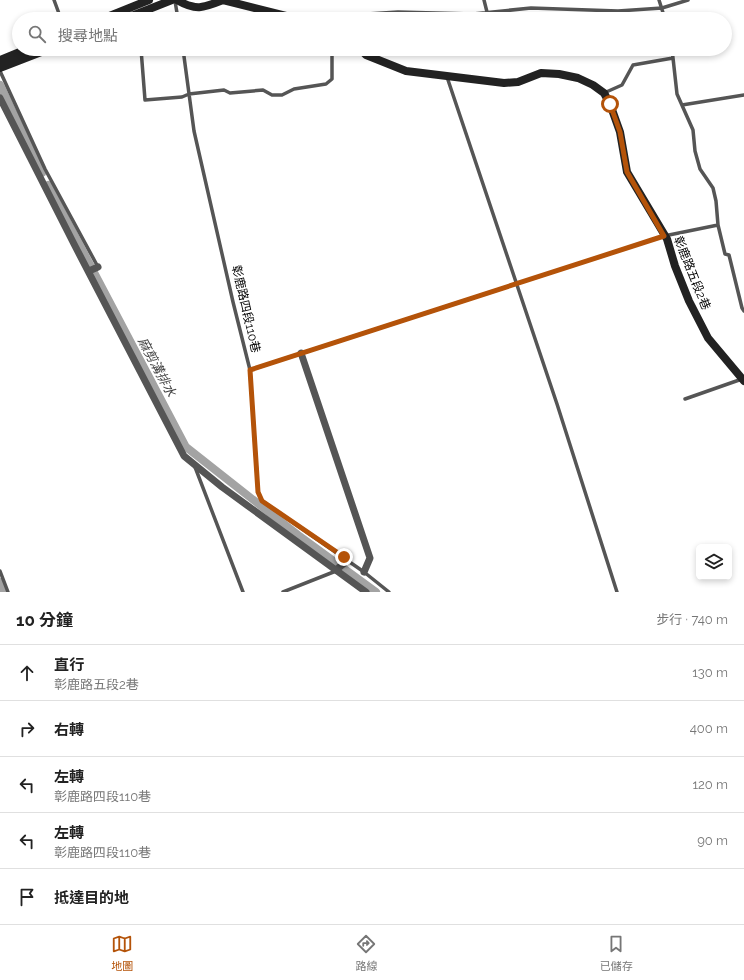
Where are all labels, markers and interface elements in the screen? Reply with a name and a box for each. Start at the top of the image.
search box [12,12,732,56]
icon: search [26,23,48,45]
text: 搜尋地點 [58,27,118,45]
route start [601,95,619,113]
street label: 彰鹿路五段2巷 [671,234,713,312]
street label: 彰鹿路四段110巷 [229,264,263,354]
water label: 麻剪溝排水 [135,335,179,400]
map controls [696,544,732,580]
button: layers [696,544,732,580]
route end [335,548,353,566]
text: 10 分鐘 [16,610,73,630]
text: 步行 · 740 m [656,612,728,627]
text: 直行 [54,656,84,674]
icon: ahead [16,662,38,684]
text: 130 m [692,665,728,680]
text: 彰鹿路五段2巷 [54,677,139,692]
icon: right [16,718,38,740]
text: 右轉 [54,721,84,739]
text: 400 m [690,721,728,736]
text: 左轉 [54,768,84,786]
icon: left [16,774,38,796]
text: 120 m [692,777,728,792]
text: 彰鹿路四段110巷 [54,789,151,804]
text: 左轉 [54,824,84,842]
icon: left [16,830,38,852]
text: 90 m [697,833,728,848]
text: 彰鹿路四段110巷 [54,845,151,860]
icon: arrive [16,886,38,908]
text: 抵達目的地 [54,889,129,907]
tab: 地圖 [111,933,133,973]
tab: 路線 [355,933,377,973]
tab: 已儲存 [600,933,633,973]

